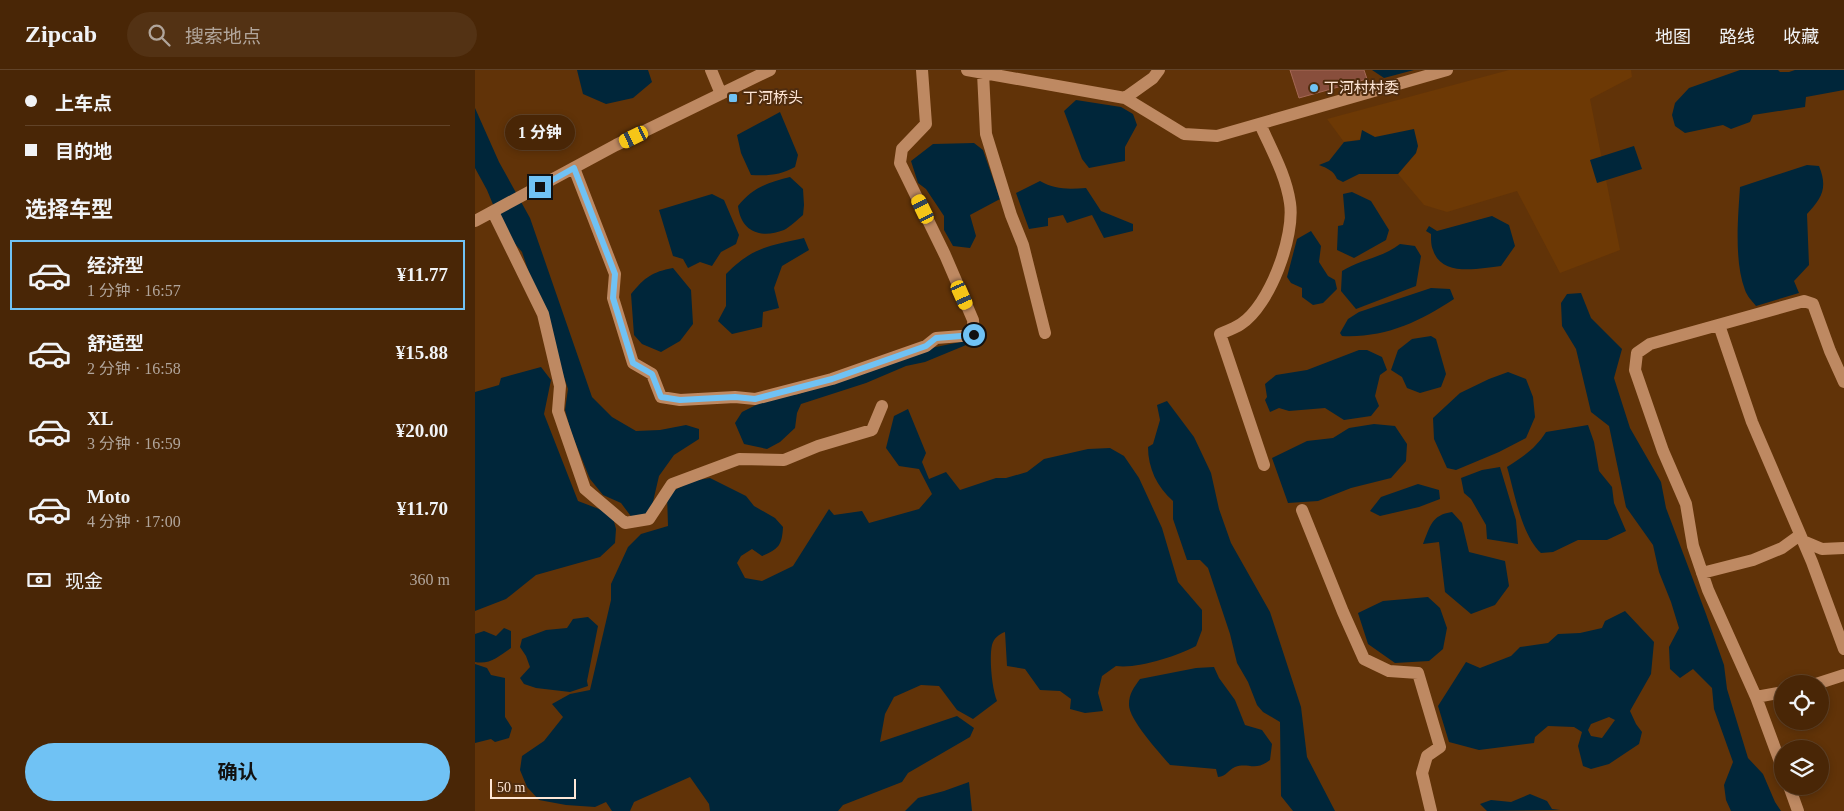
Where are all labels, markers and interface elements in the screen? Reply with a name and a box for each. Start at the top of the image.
search box [127,12,477,57]
text: Zipcab [25,21,97,47]
icon: search [145,21,173,49]
text: 搜索地点 [185,26,261,47]
text: 地图 [1655,27,1691,47]
text: 路线 [1719,27,1755,47]
text: 收藏 [1783,27,1819,47]
place label: 丁河村村委 [1324,79,1399,96]
marker: 丁河村村委 [1308,82,1320,94]
place label: 丁河桥头 [743,90,803,106]
marker: 丁河桥头 [727,92,739,104]
text: 上车点 [55,93,112,114]
callout: 1 分钟 [505,114,575,150]
text: 1 分钟 [518,124,562,141]
car [617,124,650,150]
text: 目的地 [55,141,112,162]
route end [529,176,551,198]
car [909,192,936,226]
text: 选择车型 [25,197,113,222]
icon: car [27,253,72,298]
text: 经济型 [87,255,144,276]
text: ¥11.77 [397,264,448,285]
car [949,278,974,312]
text: 1 分钟 · 16:57 [87,282,181,299]
route start [963,324,985,346]
icon: car [27,331,72,376]
text: 舒适型 [87,333,144,354]
text: ¥15.88 [396,342,448,363]
text: 2 分钟 · 16:58 [87,360,181,377]
text: XL [87,408,113,429]
icon: car [27,409,72,454]
text: ¥20.00 [396,420,448,441]
text: 3 分钟 · 16:59 [87,435,181,452]
text: Moto [87,486,130,507]
icon: car [27,487,72,532]
text: ¥11.70 [397,498,448,519]
text: 4 分钟 · 17:00 [87,513,181,530]
icon: cash [25,566,53,594]
text: 现金 [65,571,103,592]
text: 360 m [410,571,450,588]
map controls [1774,675,1829,795]
button: locate [1774,675,1829,730]
button: layers [1774,740,1829,795]
button: 确认 [25,743,450,801]
scale bar [490,776,576,799]
text: 50 m [497,780,525,795]

